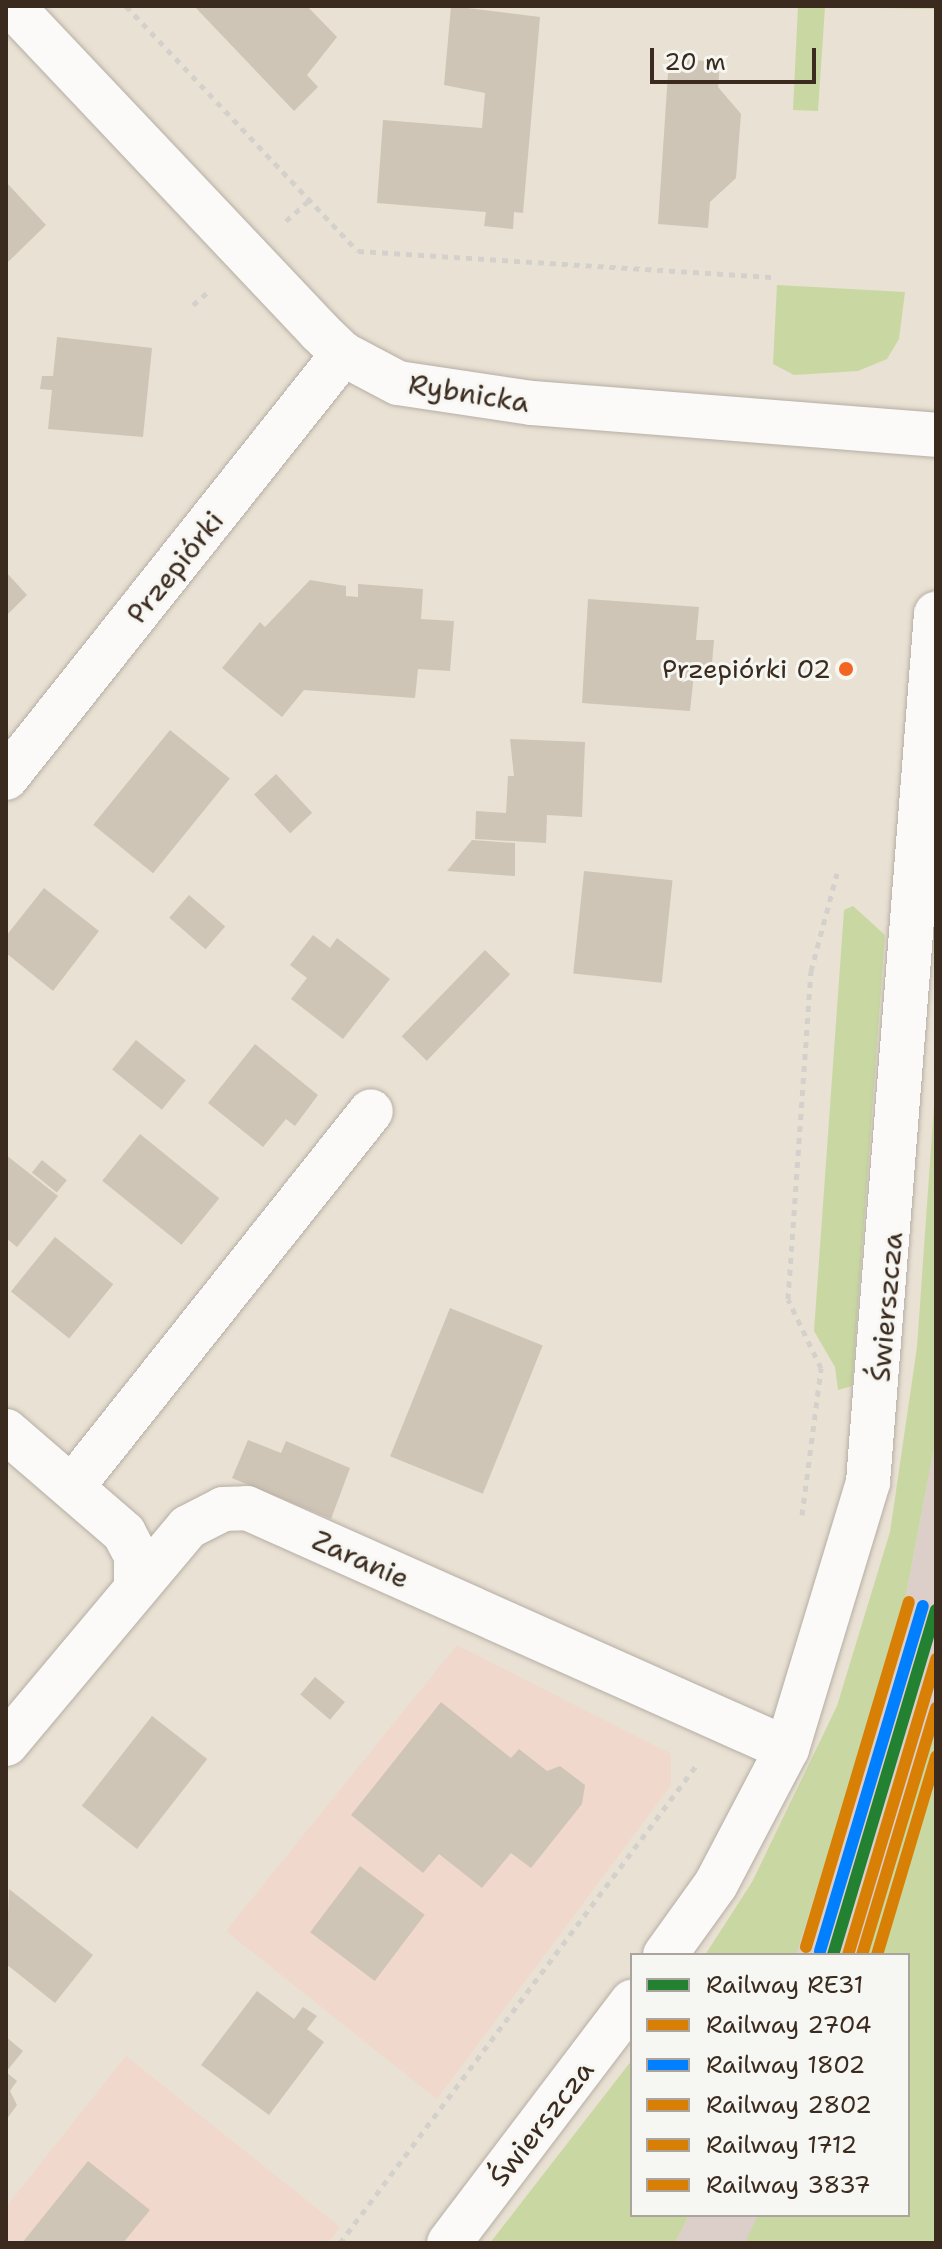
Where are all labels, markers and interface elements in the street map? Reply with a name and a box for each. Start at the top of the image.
scale bar [654,32,820,82]
text: 20 m [664,46,726,78]
street label: Rybnicka [406,367,532,419]
street label: Przepiórki [119,504,231,630]
place label: Przepiórki 02 [662,653,831,685]
marker: Przepiórki 02 [838,661,854,677]
street label: Świerszcza [863,1231,909,1383]
street label: Zaranie [307,1523,415,1595]
legend [630,1953,910,2217]
text: Railway RE31 [706,1969,863,2001]
text: Railway 2704 [706,2009,872,2041]
text: Railway 1802 [706,2049,865,2081]
street label: Świerszcza [482,2054,600,2192]
text: Railway 2802 [706,2089,872,2121]
text: Railway 1712 [706,2129,857,2161]
text: Railway 3837 [706,2169,870,2201]

